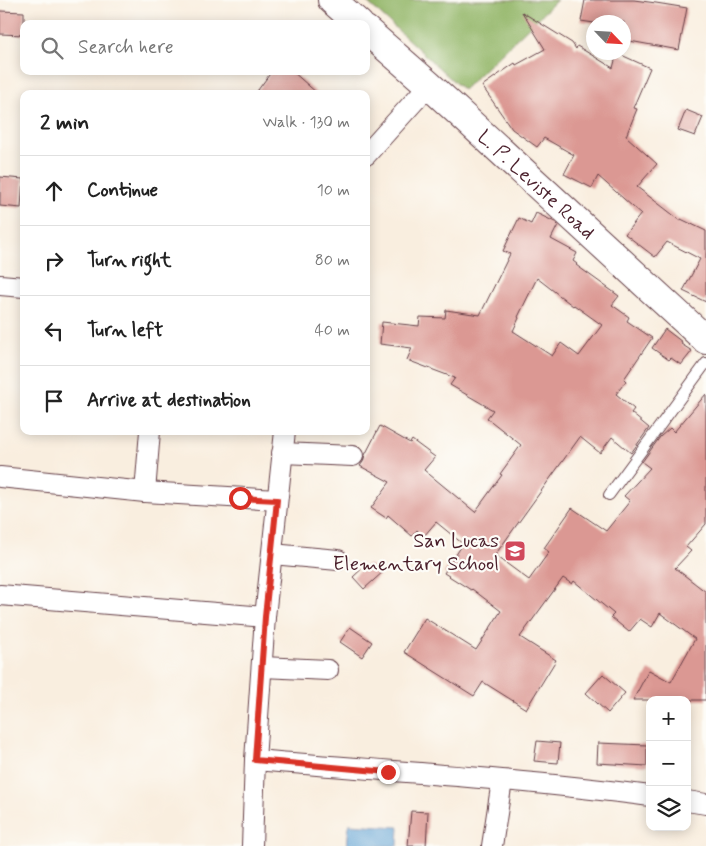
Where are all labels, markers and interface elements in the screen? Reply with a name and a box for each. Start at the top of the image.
north arrow [586,15,631,60]
search box [20,20,370,75]
icon: search [38,34,66,62]
text: Search here [78,35,174,60]
text: 2 min [40,109,89,137]
text: Walk · 130 m [263,112,350,133]
street label: L. P. Leviste Road [471,124,600,246]
icon: ahead [40,177,68,205]
text: Continue [87,178,158,203]
text: 10 m [317,180,350,201]
icon: right [40,247,68,275]
text: Turn right [87,248,171,273]
text: 80 m [315,250,350,271]
icon: left [40,317,68,345]
text: Turn left [87,318,163,343]
text: 40 m [314,320,350,341]
icon: arrive [40,387,68,415]
text: Arrive at destination [87,388,251,413]
route start [229,487,252,510]
place label: San Lucas Elementary School [333,528,499,578]
school or university icon: San Lucas Elementary School [503,539,527,563]
map controls [646,696,691,831]
button: + [646,696,691,741]
button: − [646,741,691,786]
route end [377,761,400,784]
button: layers [646,786,691,831]

